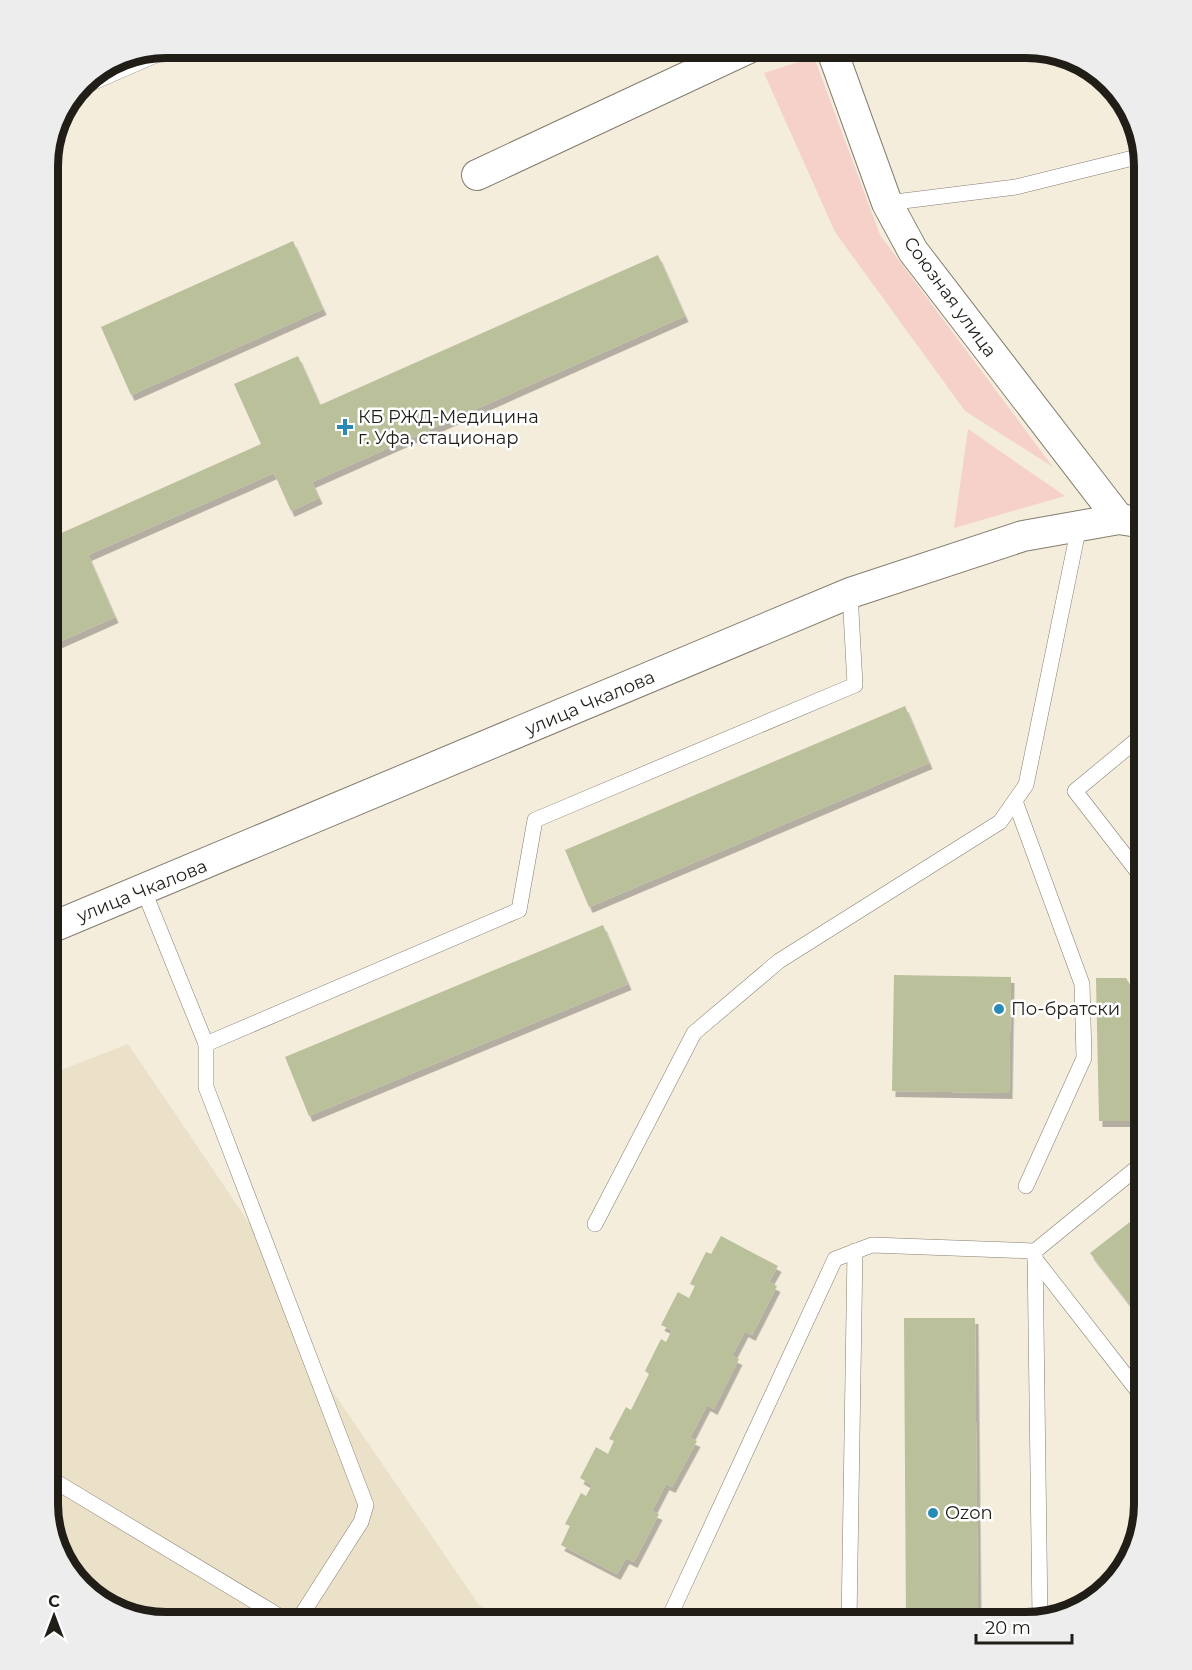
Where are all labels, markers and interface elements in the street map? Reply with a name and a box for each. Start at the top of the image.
street label: Союзная улица [899,232,1001,362]
place label: КБ РЖД-Медицина г. Уфа, стационар [358,406,539,449]
marker: КБ РЖД-Медицина г. Уфа, стационар [336,418,354,436]
street label: улица Чкалова [521,666,658,741]
street label: улица Чкалова [73,855,210,928]
place label: По-братски [1011,998,1120,1020]
marker: По-братски [992,1002,1006,1016]
place label: Ozon [945,1502,993,1524]
marker: Ozon [926,1506,940,1520]
north arrow [24,1586,84,1646]
text: С [48,1592,60,1611]
scale bar [976,1607,1072,1645]
text: 20 m [985,1617,1031,1639]

